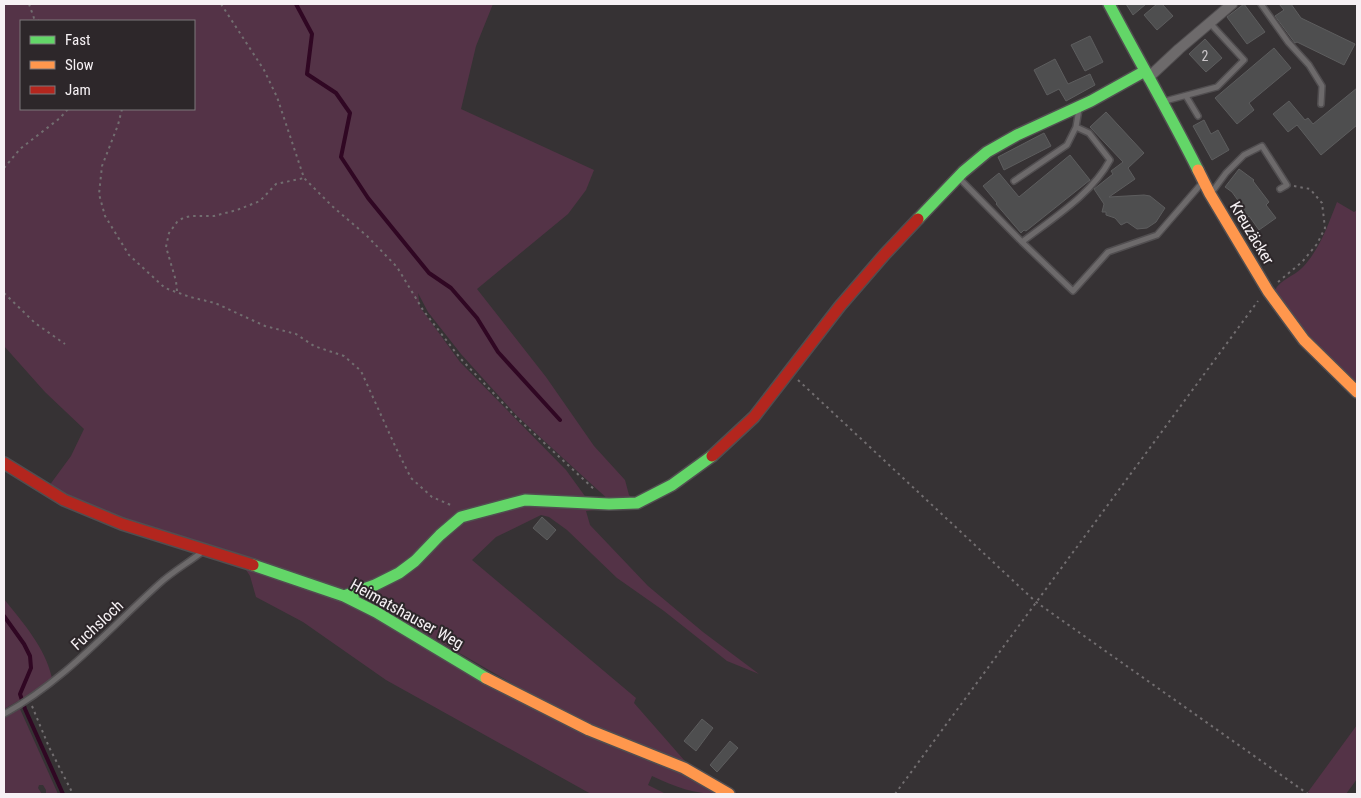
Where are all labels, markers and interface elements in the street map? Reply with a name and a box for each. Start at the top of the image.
legend [20,20,195,110]
text: Fast [65,31,90,49]
house number: 2 [1202,48,1209,64]
text: Slow [65,56,94,74]
text: Jam [65,81,91,99]
street label: Kreuzäcker [1226,198,1278,268]
street label: Heimatshauser Weg [347,575,467,653]
street label: Fuchsloch [67,596,127,654]

